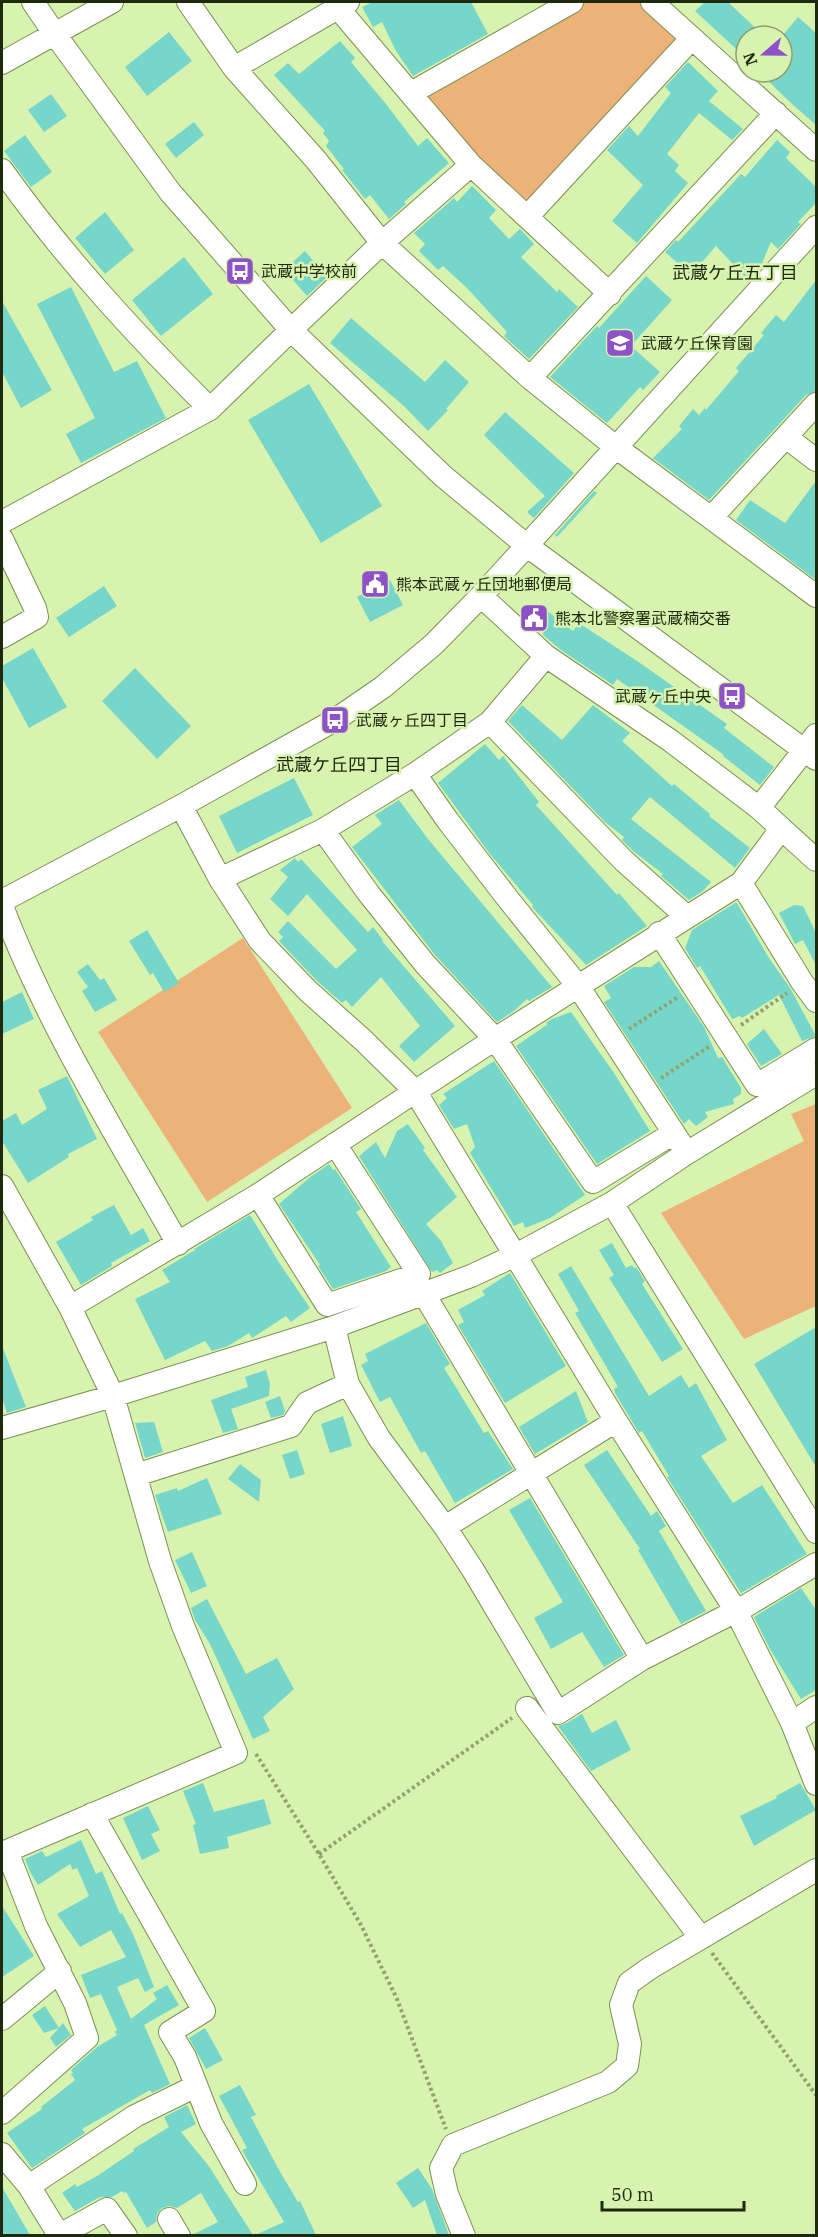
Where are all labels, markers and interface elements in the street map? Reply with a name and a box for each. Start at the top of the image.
north arrow [734,24,794,84]
text: N [738,50,761,68]
bus stop icon: 武蔵中学校前 [224,255,256,287]
place label: 武蔵中学校前 [261,261,357,281]
district label: 武蔵ケ丘五丁目 [672,261,798,284]
school or university icon: 武蔵ケ丘保育園 [604,327,636,359]
place label: 武蔵ケ丘保育園 [641,333,753,353]
public building icon: 熊本武蔵ヶ丘団地郵便局 [359,568,391,600]
place label: 熊本武蔵ヶ丘団地郵便局 [396,574,572,594]
public building icon: 熊本北警察署武蔵楠交番 [518,602,550,634]
place label: 熊本北警察署武蔵楠交番 [555,608,731,628]
bus stop icon: 武蔵ヶ丘中央 [716,680,748,712]
place label: 武蔵ヶ丘中央 [615,686,711,706]
bus stop icon: 武蔵ヶ丘四丁目 [319,704,351,736]
place label: 武蔵ヶ丘四丁目 [356,710,468,730]
district label: 武蔵ケ丘四丁目 [276,753,402,776]
scale bar [602,2174,744,2212]
text: 50 m [611,2183,654,2206]

